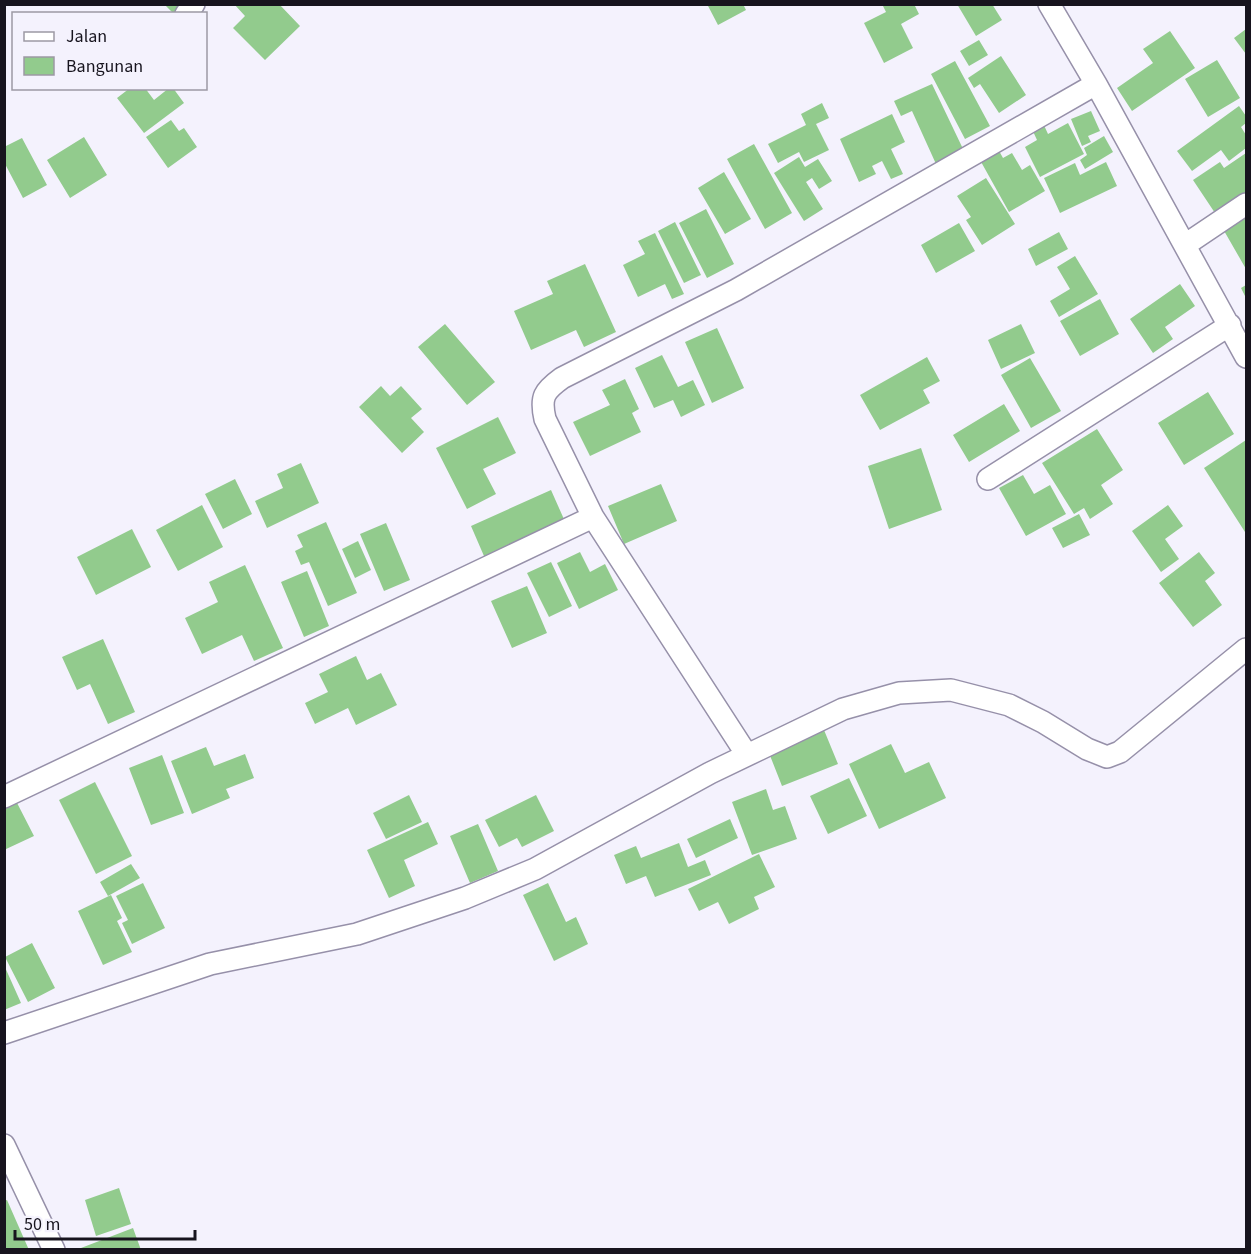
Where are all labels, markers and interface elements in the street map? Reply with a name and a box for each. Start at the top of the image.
legend [12,12,207,90]
text: Jalan [66,24,107,49]
text: Bangunan [66,54,143,79]
scale bar [15,1203,195,1241]
text: 50 m [24,1212,60,1237]

